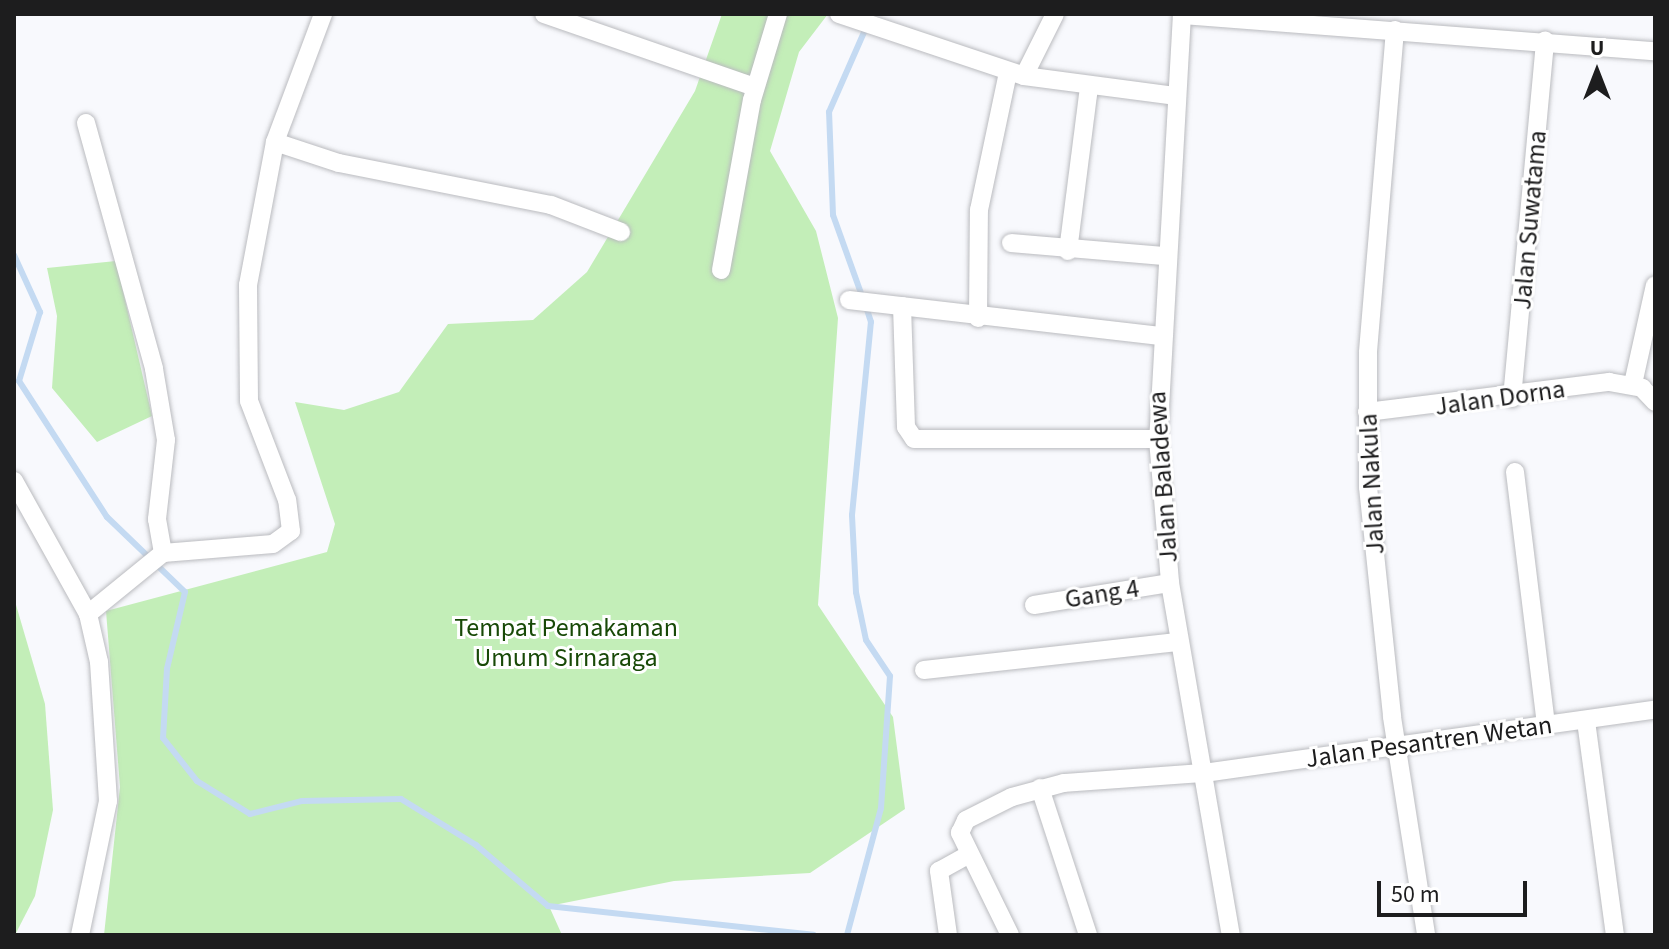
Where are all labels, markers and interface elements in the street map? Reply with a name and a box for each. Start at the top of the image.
north arrow [1557,32,1637,112]
text: U [1590,32,1604,64]
street label: Jalan Suwatama [1507,129,1553,311]
street label: Jalan Dorna [1433,373,1567,423]
street label: Jalan Baladewa [1141,390,1185,564]
street label: Jalan Nakula [1353,413,1391,555]
street label: Gang 4 [1063,573,1141,615]
park label: Tempat Pemakaman Umum Sirnaraga [454,612,678,674]
street label: Jalan Pesantren Wetan [1304,709,1554,775]
scale bar [1381,865,1531,915]
text: 50 m [1391,877,1440,912]

